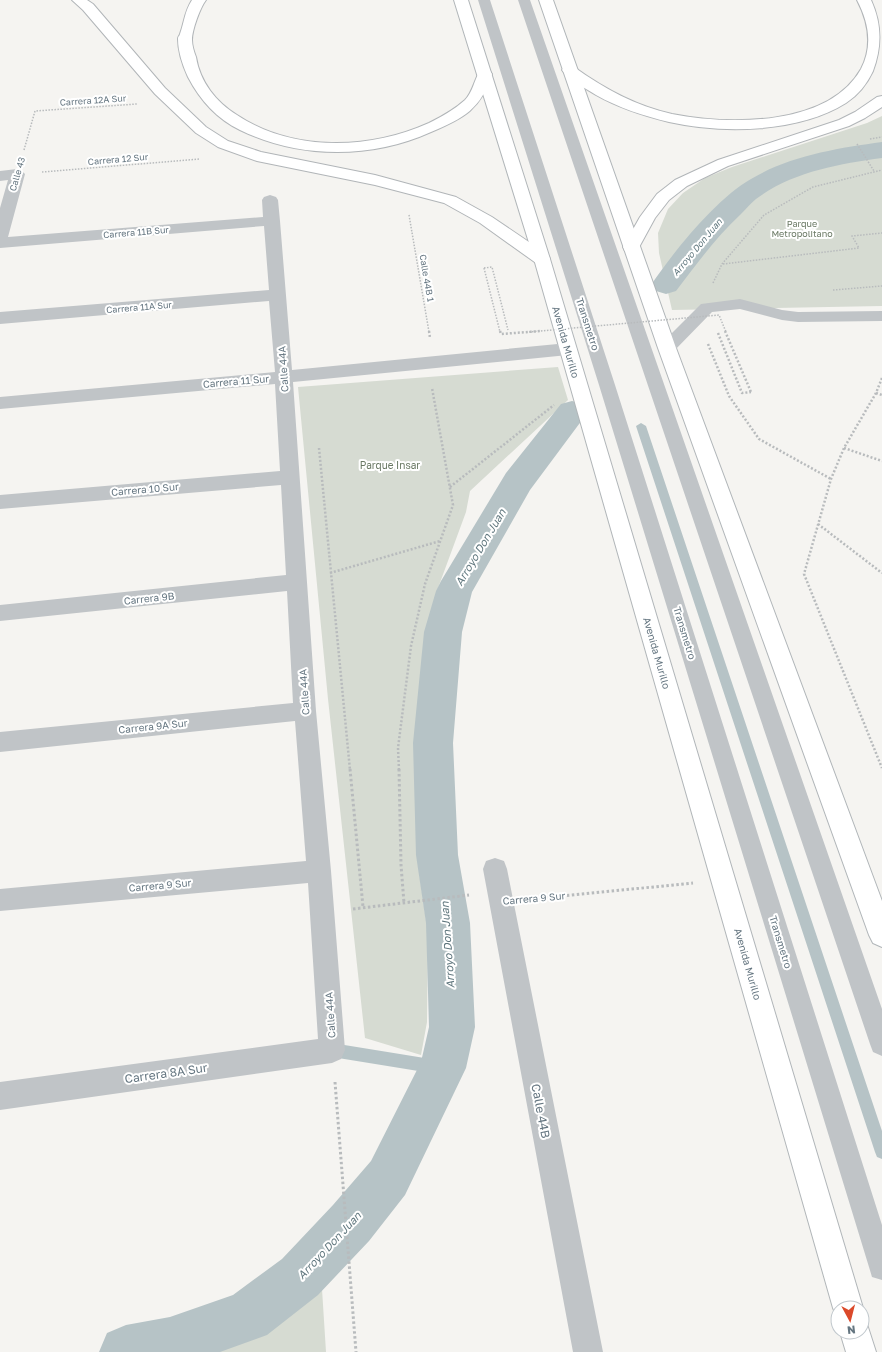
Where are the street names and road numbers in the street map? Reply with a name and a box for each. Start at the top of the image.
street label: Carrera 12A Sur [59,92,127,108]
street label: Carrera 12 Sur [87,151,149,167]
street label: Calle 43 [7,156,27,192]
street label: Carrera 11B Sur [103,224,170,240]
street label: Calle 44B 1 [417,253,437,303]
street label: Transmetro [574,296,602,352]
street label: Carrera 11A Sur [106,299,173,315]
street label: Avenida Murillo [550,305,582,379]
street label: Calle 44A [275,345,291,392]
street label: Carrera 11 Sur [202,372,270,390]
street label: Carrera 10 Sur [111,480,179,498]
street label: Carrera 9B [123,589,175,607]
street label: Transmetro [671,605,699,661]
street label: Avenida Murillo [641,616,673,690]
street label: Calle 44A [296,668,312,715]
street label: Carrera 9A Sur [118,716,188,736]
street label: Carrera 9 Sur [128,876,192,894]
street label: Carrera 9 Sur [502,889,566,907]
street label: Transmetro [767,914,795,970]
street label: Avenida Murillo [732,927,764,1001]
street label: Calle 44A [322,991,338,1038]
street label: Carrera 8A Sur [124,1060,209,1086]
street label: Calle 44B [528,1083,554,1139]

